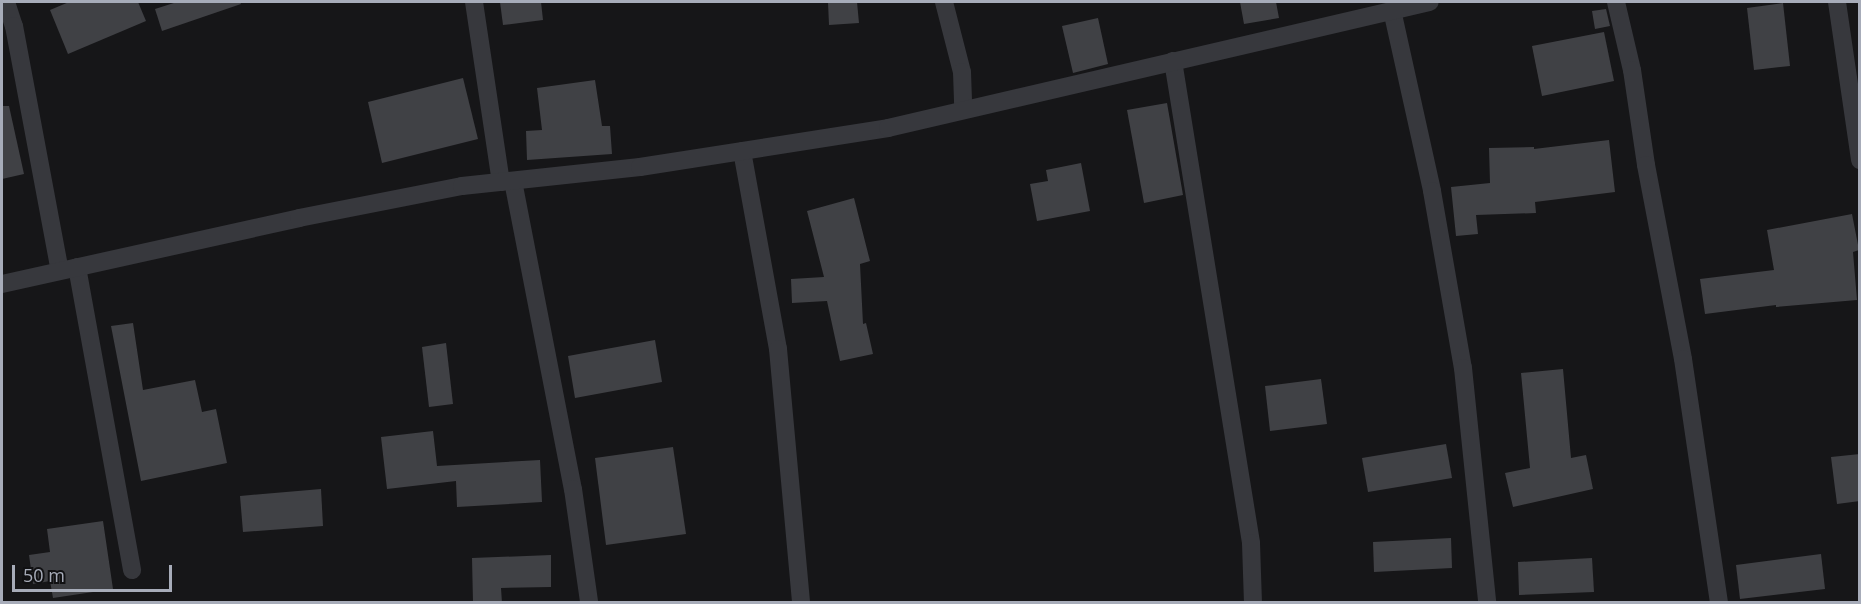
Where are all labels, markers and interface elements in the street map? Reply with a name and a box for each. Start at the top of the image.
scale bar [15,553,176,591]
text: 50 m [23,563,65,587]

